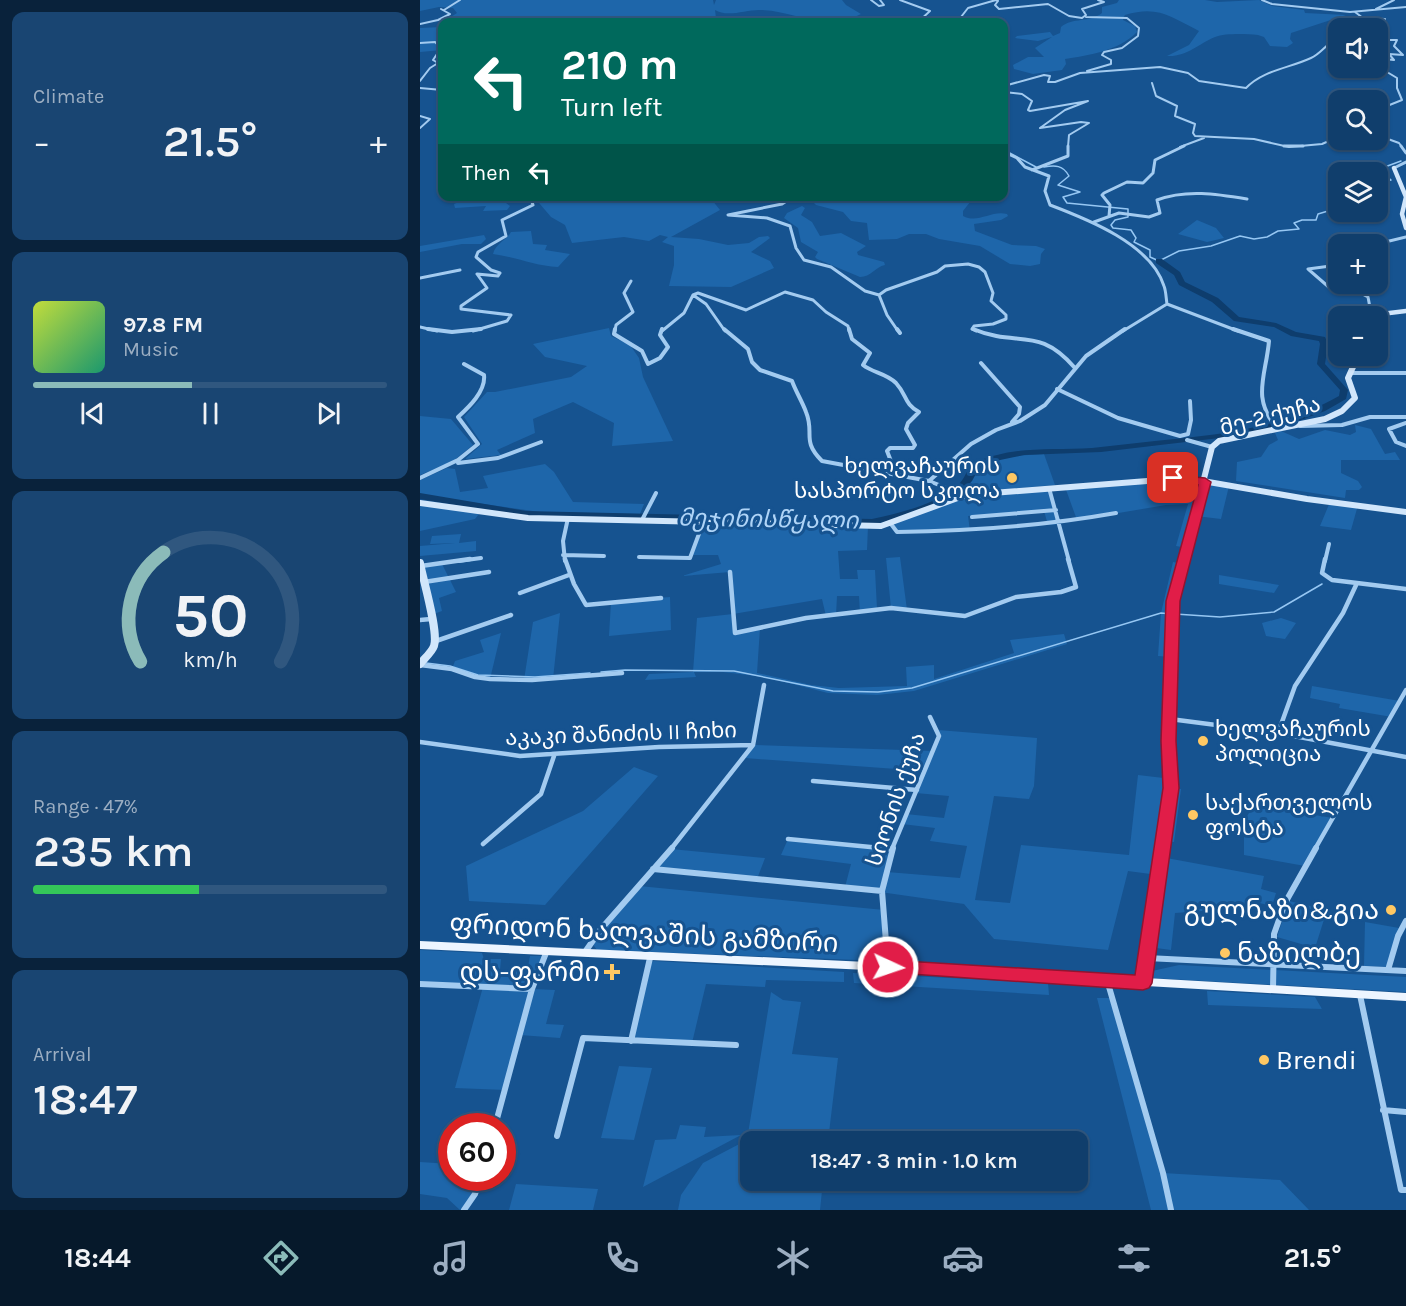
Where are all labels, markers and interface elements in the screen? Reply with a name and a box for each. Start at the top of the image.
map controls [1328,18,1388,366]
button: sound [1328,18,1388,78]
text: 210 m [561,40,678,90]
icon: left [462,42,540,120]
text: Climate [33,85,104,108]
button: search [1328,90,1388,150]
text: Turn left [561,91,662,123]
text: 21.5° [163,115,257,167]
text: − [33,123,50,161]
text: + [370,123,387,161]
icon: left [523,156,556,189]
text: Then [462,160,511,186]
button: layers [1328,162,1388,222]
button: + [1328,234,1388,294]
button: − [1328,306,1388,366]
text: 97.8 FM [123,312,203,338]
text: Music [123,338,179,361]
street label: მე-2 ქუჩა [1217,391,1323,441]
icon: previous [76,397,109,430]
icon: pause [194,397,227,430]
icon: next [312,397,345,430]
pin [1147,452,1198,503]
place label: ხელვაჩაურის სასპორტო სკოლა [794,453,1000,504]
icon: arrive [1156,461,1189,494]
marker: ხელვაჩაურის სასპორტო სკოლა [1005,471,1019,485]
water label: მეჯინისწყალი [678,503,860,535]
text: 50 [172,579,248,652]
text: km/h [183,647,237,672]
place label: ხელვაჩაურის პოლიცია [1215,716,1371,767]
street label: აკაკი შანიძის II ჩიხი [505,717,737,751]
street label: სიონის ქუჩა [861,729,931,870]
marker: ხელვაჩაურის პოლიცია [1196,734,1210,748]
place label: საქართველოს ფოსტა [1205,790,1372,841]
text: Range · 47% [33,795,138,818]
marker: საქართველოს ფოსტა [1186,808,1200,822]
text: 235 km [33,825,194,877]
place label: გულნაზი&გია [1184,894,1379,926]
marker: გულნაზი&გია [1384,903,1398,917]
street label: ფრიდონ ხალვაშის გამზირი [449,907,839,959]
position arrow [856,935,920,999]
place label: ნაზილბე [1237,937,1361,969]
marker: ნაზილბე [1218,946,1232,960]
place label: დს-ფარმი [460,956,600,988]
marker: დს-ფარმი [605,965,619,979]
text: Arrival [33,1043,92,1066]
place label: Brendi [1276,1044,1357,1076]
marker: Brendi [1257,1053,1271,1067]
text: 18:47 [33,1073,137,1125]
speed limit sign: 60 [438,1113,516,1191]
text: 18:47 · 3 min · 1.0 km [810,1148,1018,1174]
icon: directions [260,1237,302,1279]
icon: music [430,1237,472,1279]
icon: phone [601,1237,643,1279]
icon: climate [772,1237,814,1279]
icon: car [942,1237,984,1279]
icon: filters [1113,1237,1155,1279]
text: 18:44 [64,1242,131,1274]
text: 21.5° [1284,1242,1342,1274]

